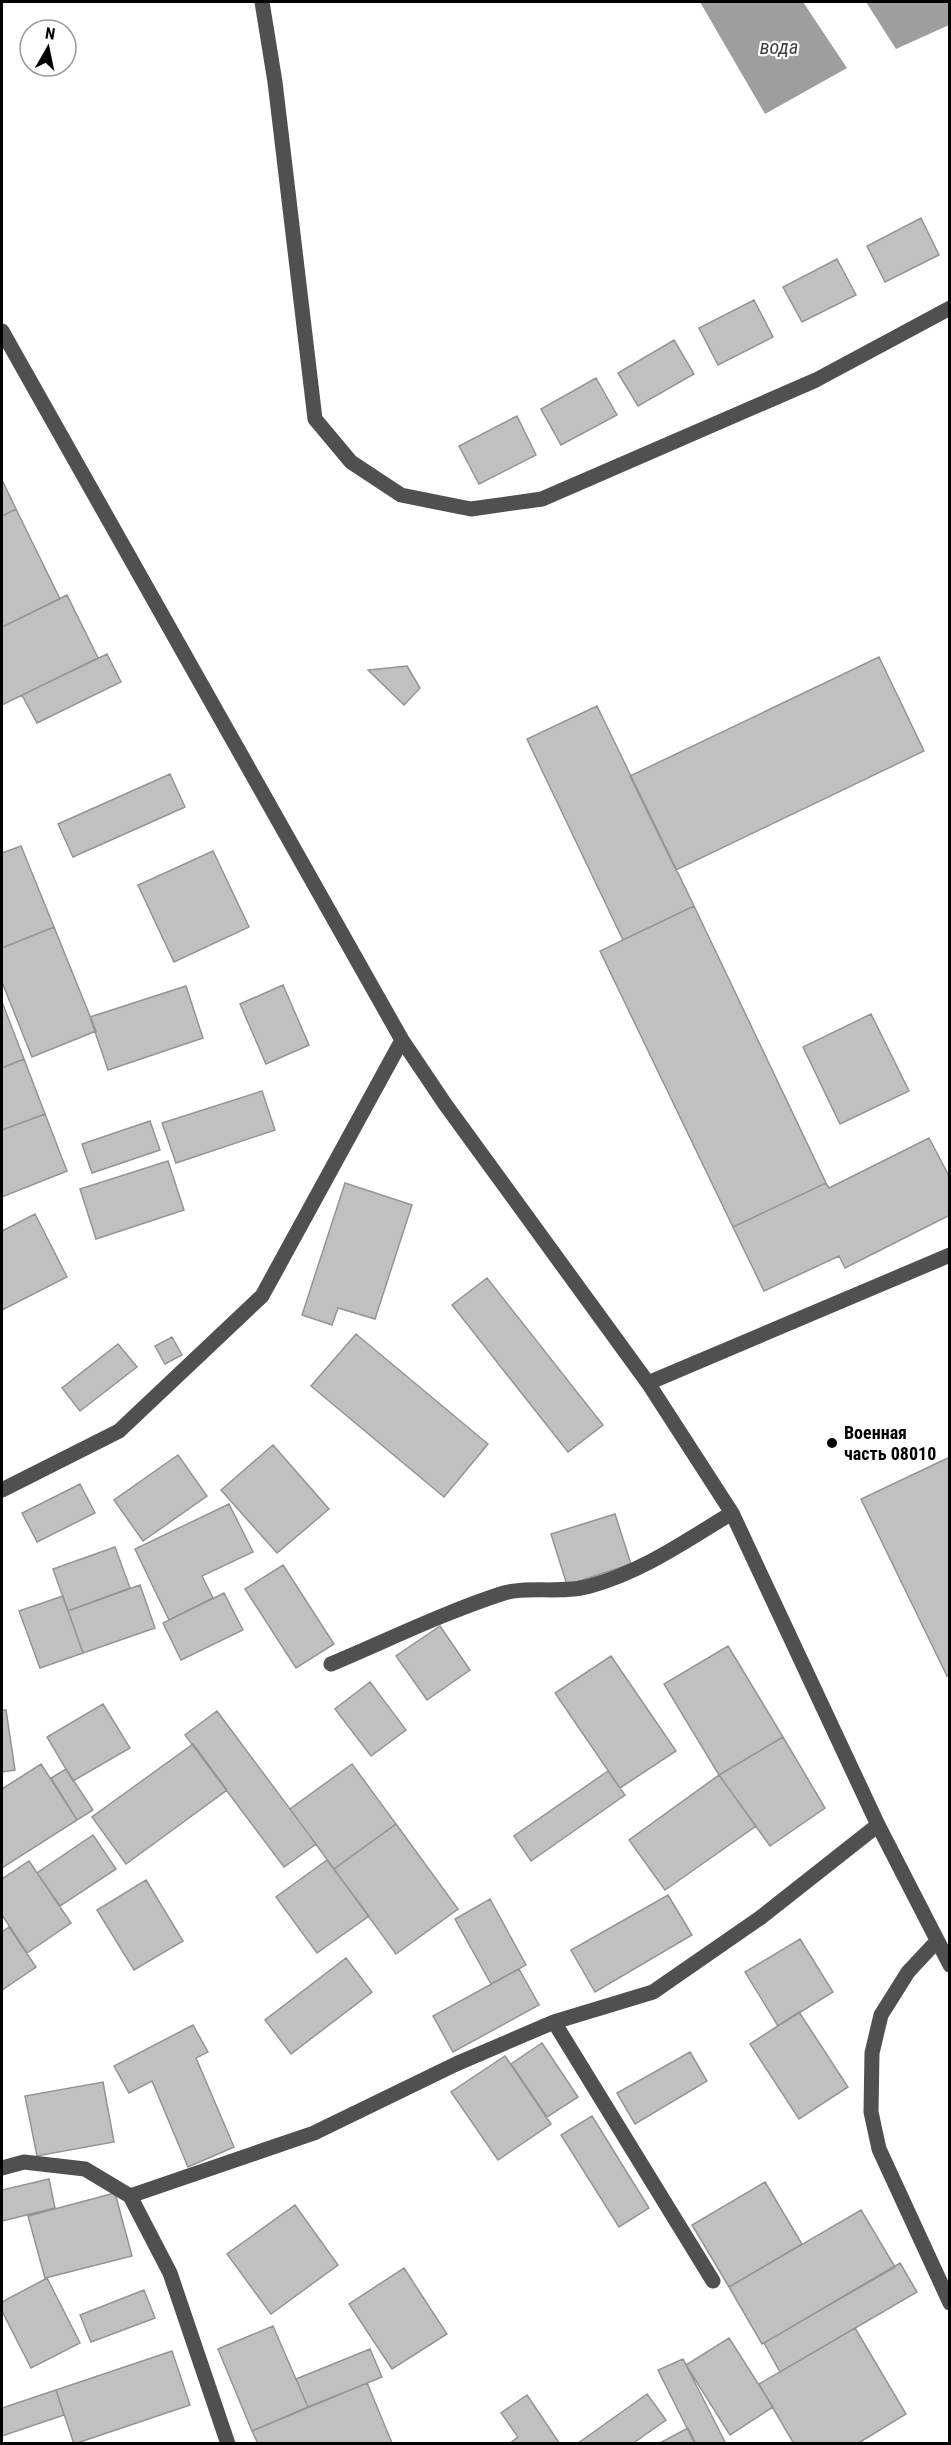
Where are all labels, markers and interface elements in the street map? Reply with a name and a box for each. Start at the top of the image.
north arrow [18,18,78,78]
text: N [44,24,57,44]
water label: вода [760,35,798,59]
place label: Военная часть 08010 [844,1422,936,1464]
marker: Военная часть 08010 [825,1436,839,1450]

